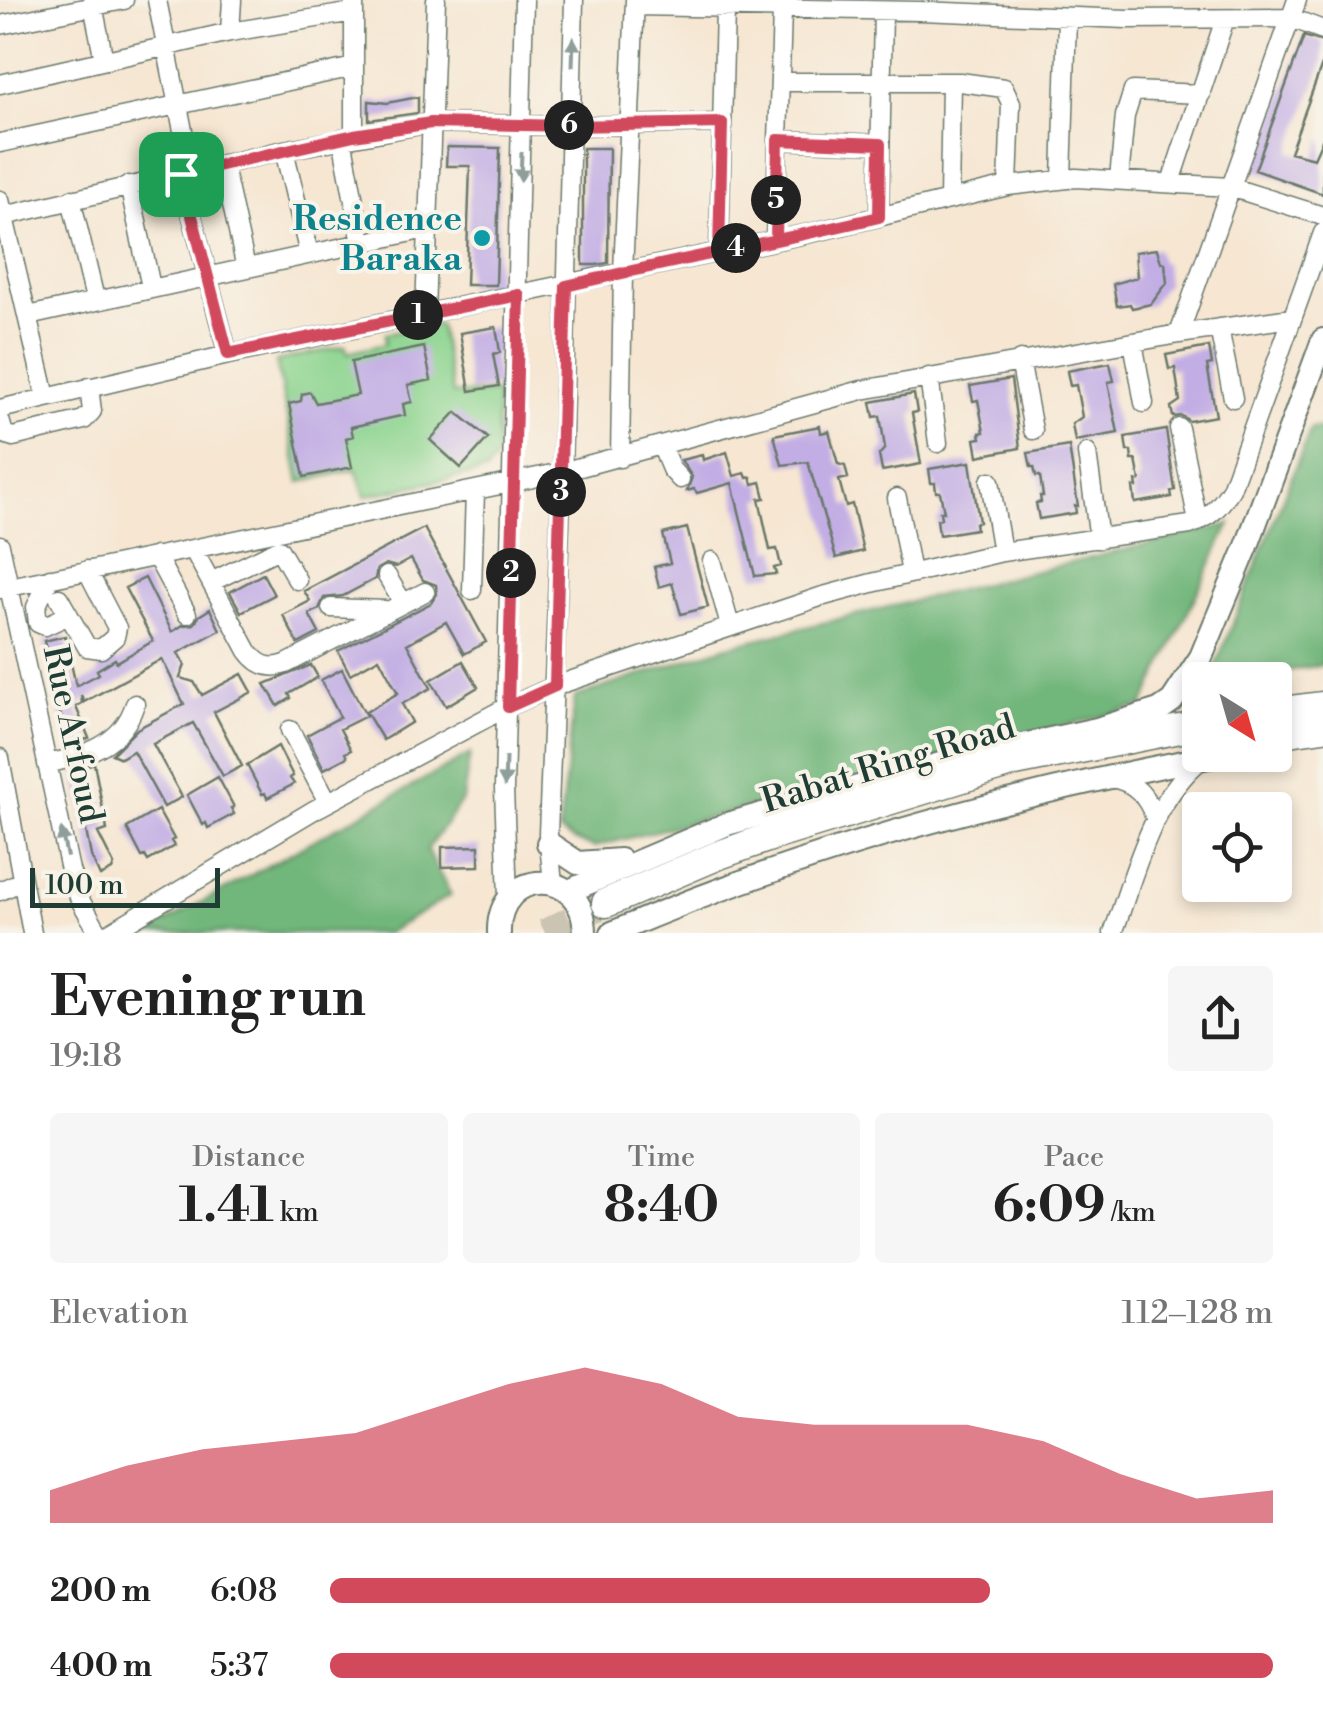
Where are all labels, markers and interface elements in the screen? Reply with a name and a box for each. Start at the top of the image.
one-way arrow [565,35,581,67]
pin: 6 [544,100,594,150]
text: 6 [560,107,578,142]
pin [139,132,224,217]
icon: arrive [154,147,209,202]
one-way arrow [512,152,528,184]
pin: 5 [751,175,801,225]
text: 5 [767,182,785,217]
place label: Residence Baraka [292,198,463,281]
pin: 4 [711,223,761,273]
marker: Residence Baraka [471,227,493,249]
text: 4 [727,230,745,265]
pin: 1 [393,290,443,340]
text: 1 [411,297,425,332]
pin: 3 [536,467,586,517]
text: 3 [553,474,569,509]
pin: 2 [486,548,536,598]
text: 2 [502,555,520,590]
street label: Rue Arfoud [33,642,112,827]
north arrow [1182,662,1292,772]
map controls [1182,662,1292,902]
street label: Rabat Ring Road [756,705,1021,823]
one-way arrow [496,757,512,789]
button: locate [1182,792,1292,902]
one-way arrow [56,827,71,858]
scale bar [30,863,220,908]
text: 100 m [45,868,124,903]
text: Evening run [50,964,366,1033]
button: share [1168,966,1273,1071]
text: 19:18 [50,1036,122,1076]
text: Distance [192,1140,305,1175]
text: Time [628,1140,695,1175]
text: Pace [1044,1140,1104,1175]
text: 1.41 [179,1175,274,1237]
text: 8:40 [604,1175,719,1237]
text: 6:09 [993,1175,1106,1237]
text: km [274,1195,319,1230]
text: /km [1106,1195,1156,1230]
text: Elevation [50,1293,189,1333]
text: 112–128 m [1121,1293,1273,1333]
text: 200 m [50,1571,151,1611]
text: 6:08 [210,1571,277,1611]
text: 400 m [50,1646,152,1686]
text: 5:37 [210,1646,268,1686]

